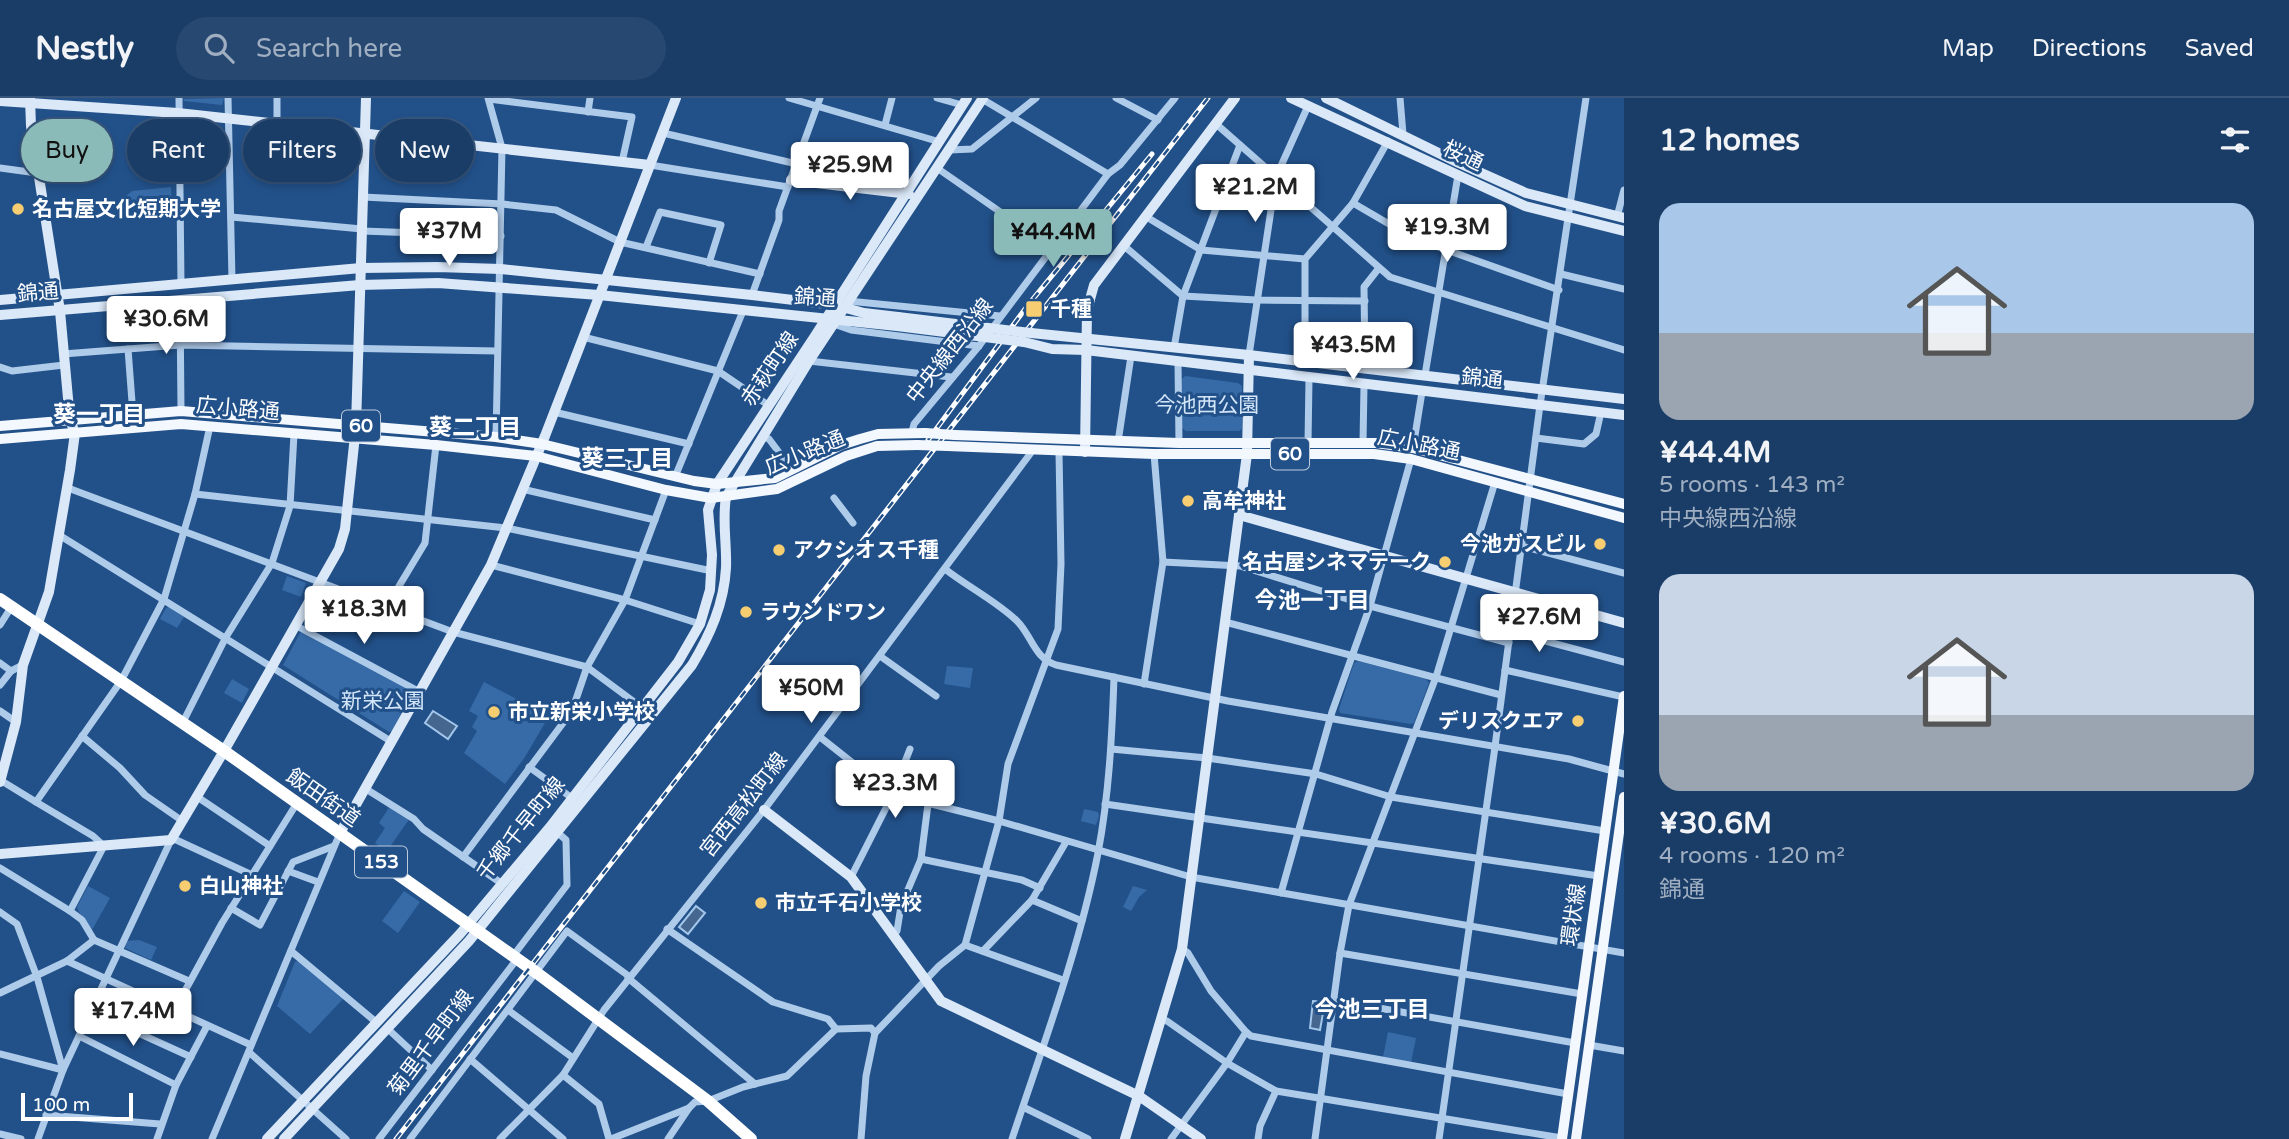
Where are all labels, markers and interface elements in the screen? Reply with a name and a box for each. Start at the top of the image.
search box [176,17,666,80]
text: Nestly [35,29,134,68]
icon: search [200,29,238,67]
text: Search here [256,33,402,64]
text: Map [1942,34,1994,63]
text: Directions [2032,34,2147,63]
text: Saved [2185,34,2254,63]
chip: Buy [21,119,113,182]
chip: Rent [127,119,229,182]
chip: Filters [243,119,361,182]
chip: New [375,119,474,182]
icon: filters [2216,121,2254,159]
text: 12 homes [1659,122,1800,159]
street label: 桜通 [1439,136,1487,176]
pin: ¥25.9M [793,142,907,202]
text: ¥25.9M [807,151,893,179]
pin: ¥21.2M [1198,164,1312,224]
text: ¥21.2M [1212,173,1298,201]
place label: 名古屋文化短期大学 [32,197,221,222]
marker: 名古屋文化短期大学 [10,201,26,217]
pin: ¥19.3M [1390,204,1504,264]
pin: ¥37M [408,208,490,268]
pin: ¥44.4M [996,209,1110,269]
text: ¥19.3M [1404,213,1490,241]
text: ¥37M [416,217,482,245]
text: ¥44.4M [1010,218,1096,246]
icon: home [1894,248,2020,374]
street label: 錦通 [16,279,60,307]
street label: 錦通 [793,284,837,312]
street label: 中央線西沿線 [901,294,999,408]
pin: ¥30.6M [109,296,223,356]
place label: 千種 [1050,297,1092,322]
marker: 千種 [1024,299,1044,319]
text: ¥30.6M [123,305,209,333]
pin: ¥43.5M [1296,322,1410,382]
street label: 赤萩町線 [736,327,804,411]
text: ¥43.5M [1310,331,1396,359]
street label: 錦通 [1460,364,1504,394]
street label: 広小路通 [195,393,281,425]
park label: 今池西公園 [1155,393,1260,418]
district label: 葵一丁目 [53,401,145,429]
road number: 60 [342,410,380,442]
district label: 葵二丁目 [429,414,521,442]
street label: 広小路通 [1375,425,1463,465]
street label: 広小路通 [761,426,849,480]
text: ¥44.4M [1659,434,1771,471]
road number: 60 [1271,438,1309,470]
district label: 葵三丁目 [581,445,673,473]
text: 5 rooms · 143 m² [1659,471,1845,499]
place label: 高牟神社 [1202,489,1286,514]
marker: 高牟神社 [1180,493,1196,509]
text: 中央線西沿線 [1659,505,1797,533]
place label: 今池ガスビル [1460,532,1586,557]
marker: 今池ガスビル [1592,536,1608,552]
place label: アクシオス千種 [793,538,939,563]
marker: アクシオス千種 [771,542,787,558]
place label: 名古屋シネマテーク [1242,550,1431,575]
marker: 名古屋シネマテーク [1437,554,1453,570]
pin: ¥18.3M [307,587,421,646]
district label: 今池一丁目 [1255,587,1370,615]
pin: ¥27.6M [1482,594,1596,654]
text: ¥18.3M [321,595,407,623]
place label: ラウンドワン [760,600,886,625]
text: ¥27.6M [1496,603,1582,631]
marker: ラウンドワン [738,604,754,620]
icon: home [1894,619,2020,745]
pin: ¥50M [770,666,852,725]
text: ¥50M [778,674,844,702]
park label: 新栄公園 [341,689,425,714]
place label: 市立新栄小学校 [508,700,655,725]
marker: 市立新栄小学校 [486,704,502,720]
place label: デリスクエア [1438,709,1564,734]
marker: デリスクエア [1570,713,1586,729]
street label: 宮西高松町線 [695,748,793,862]
pin: ¥23.3M [838,760,952,820]
street label: 飯田街道 [281,764,365,832]
text: ¥23.3M [852,769,938,797]
street label: 千郷千早町線 [472,772,570,886]
text: ¥30.6M [1659,805,1772,842]
text: 4 rooms · 120 m² [1659,842,1845,870]
road number: 153 [355,846,407,877]
place label: 白山神社 [199,874,283,899]
text: 錦通 [1659,876,1705,904]
marker: 白山神社 [177,878,193,894]
street label: 環状線 [1557,882,1591,948]
place label: 市立千石小学校 [775,891,922,916]
marker: 市立千石小学校 [753,895,769,911]
street label: 菊里千早町線 [383,985,479,1101]
pin: ¥17.4M [76,988,190,1048]
district label: 今池三丁目 [1315,996,1430,1024]
text: ¥17.4M [90,997,176,1025]
scale bar [21,1090,133,1122]
text: 100 m [32,1094,90,1116]

